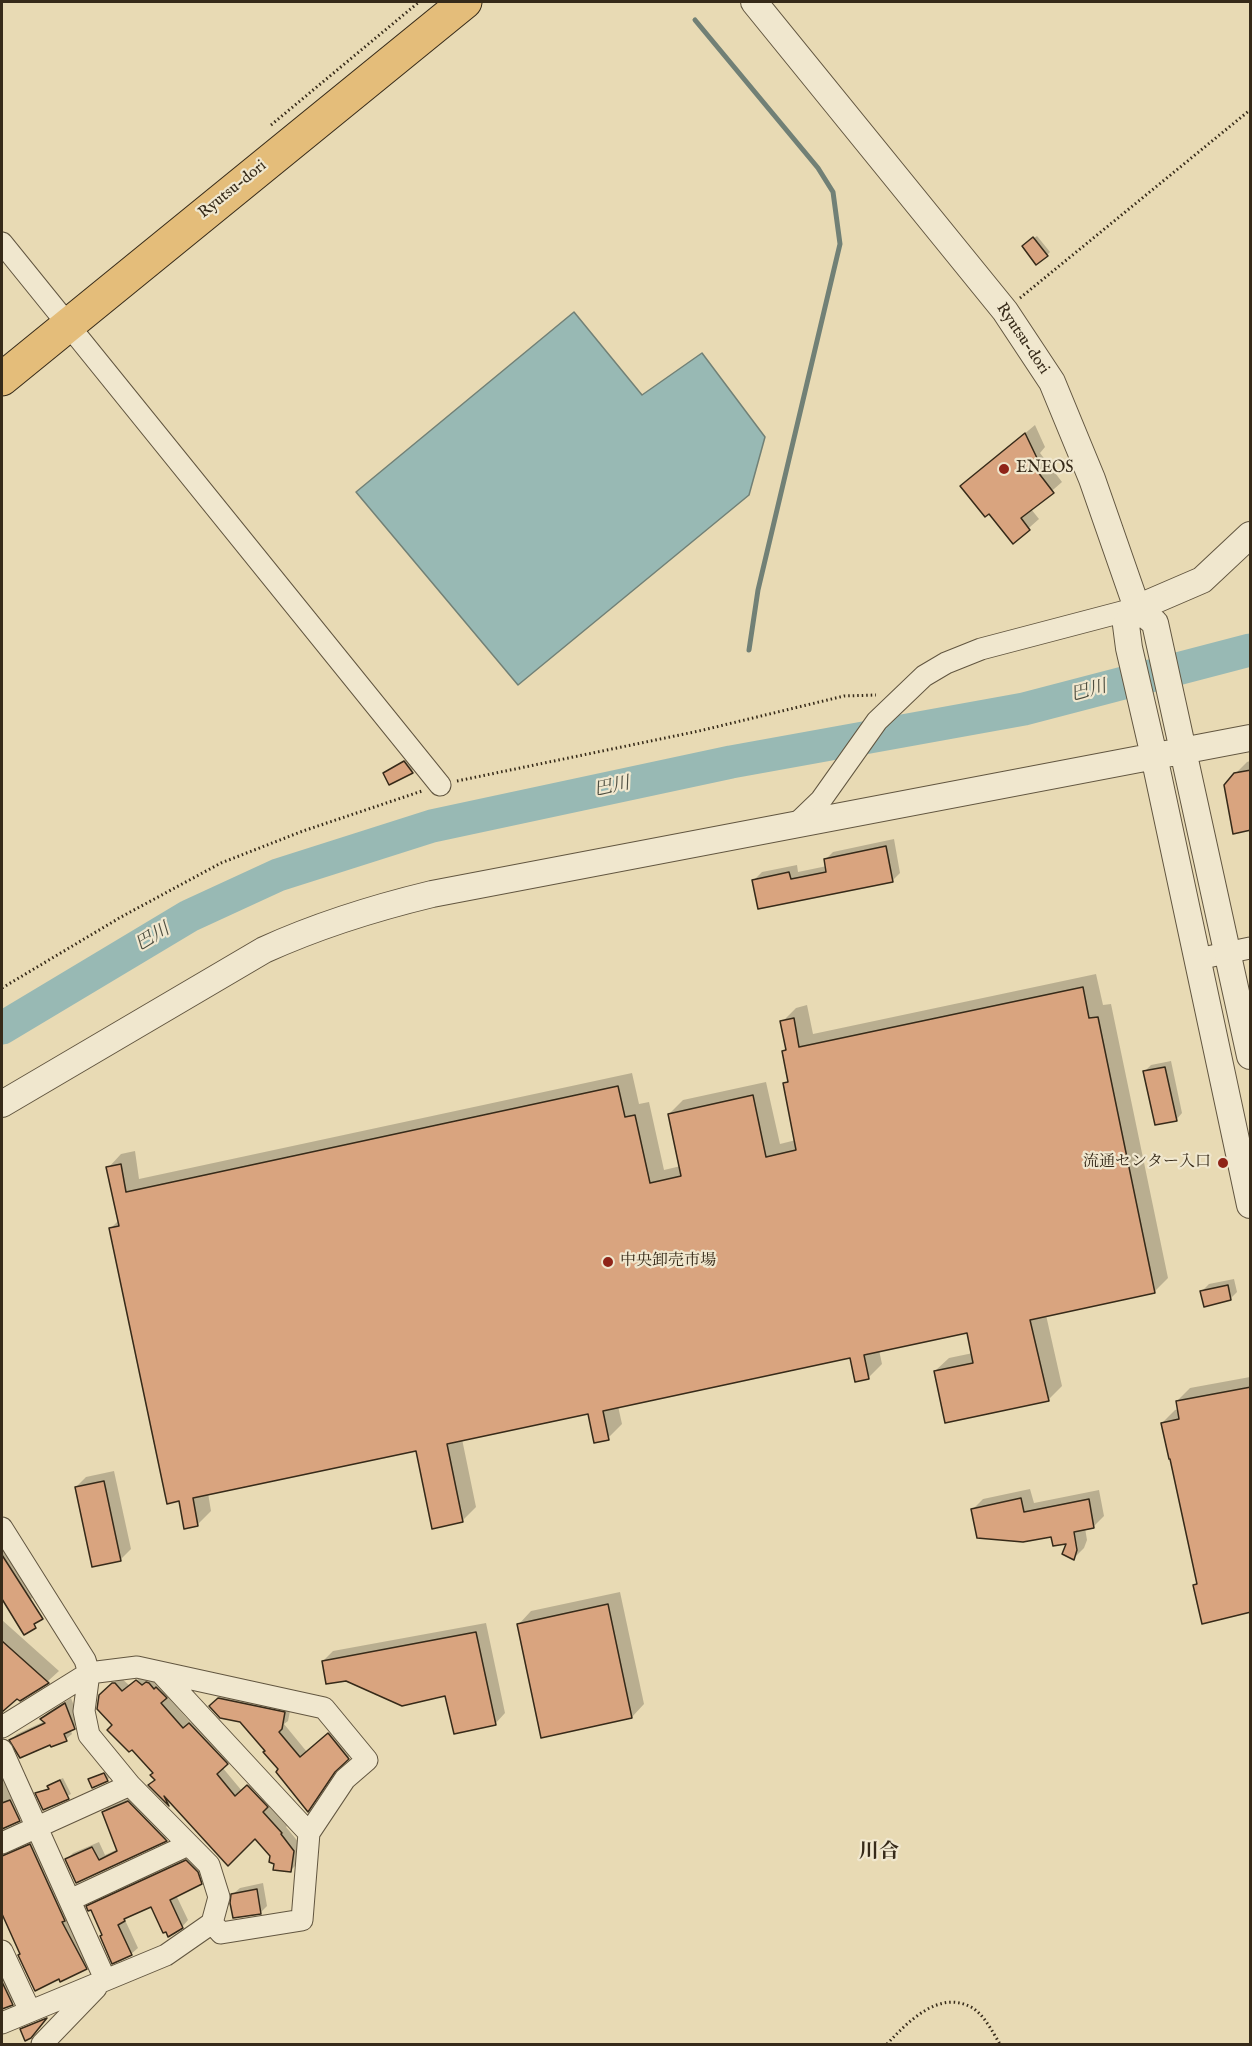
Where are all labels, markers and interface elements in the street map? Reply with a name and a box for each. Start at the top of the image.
street label: Ryutsu-dori [195,157,271,223]
street label: Ryutsu-dori [991,300,1053,378]
place label: ENEOS [1016,459,1073,479]
marker: ENEOS [997,462,1011,476]
water label: 巴川 [1069,677,1109,707]
water label: 巴川 [592,774,632,802]
water label: 巴川 [132,919,174,957]
place label: 流通センター入口 [1083,1153,1211,1173]
marker: 流通センター入口 [1216,1156,1230,1170]
place label: 中央卸売市場 [620,1252,716,1272]
marker: 中央卸売市場 [601,1255,615,1269]
district label: 川合 [859,1841,899,1865]

